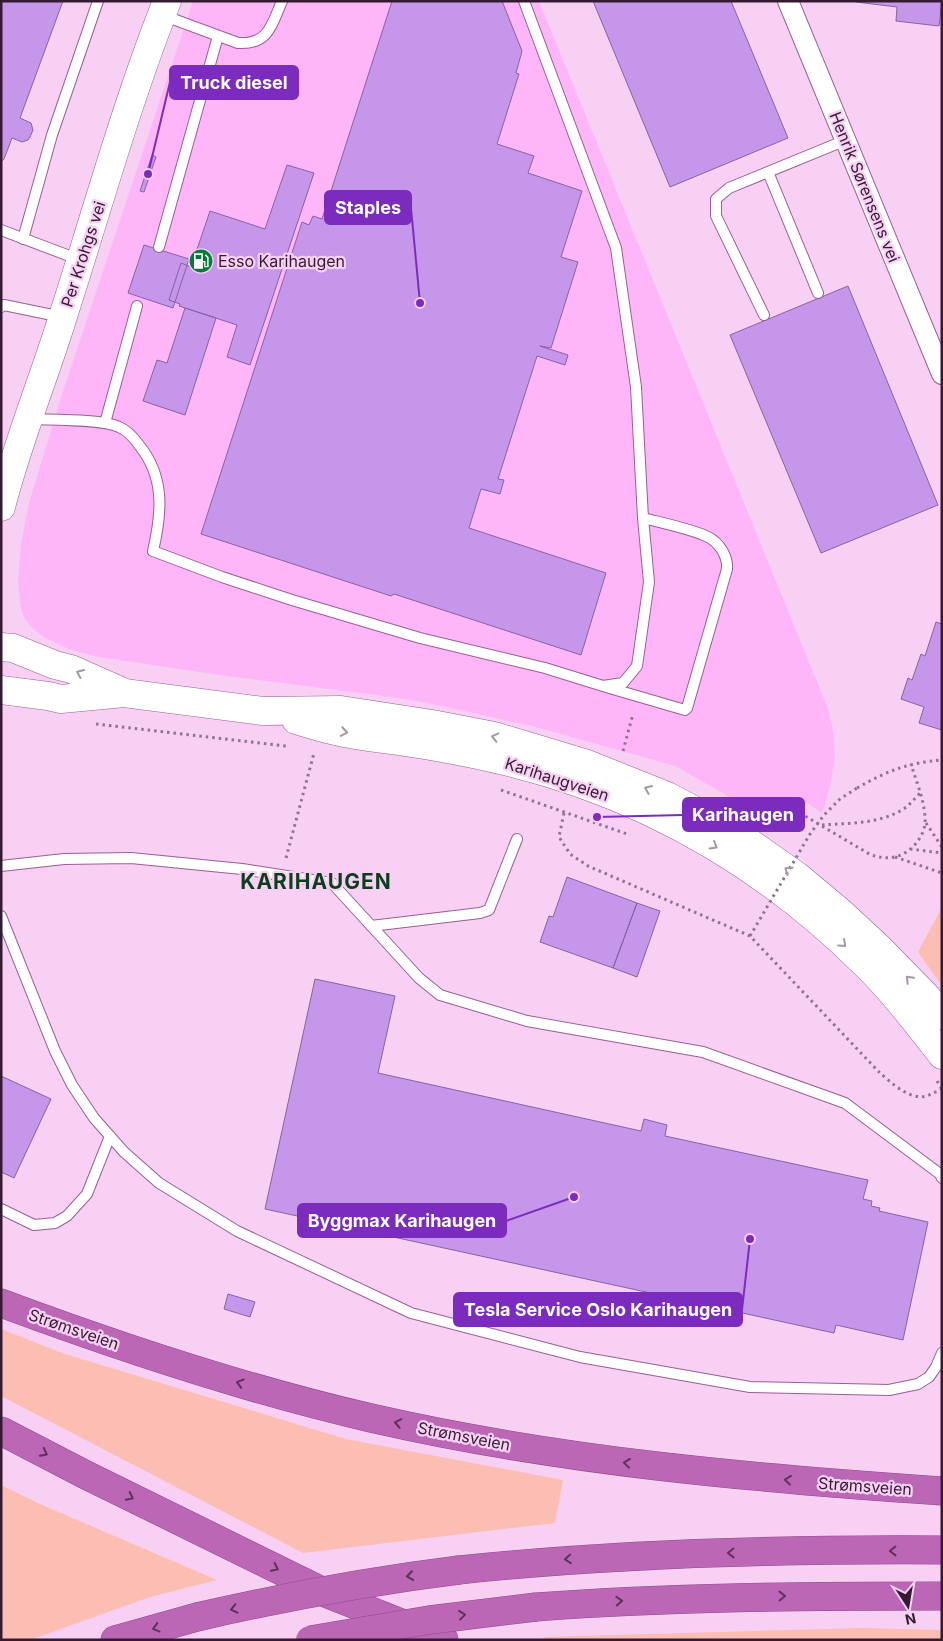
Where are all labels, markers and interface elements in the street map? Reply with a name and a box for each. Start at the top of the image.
callout: Truck diesel [170,66,298,99]
text: Truck diesel [180,72,288,93]
street label: Henrik Sørensens vei [826,109,904,265]
callout: Staples [325,191,411,224]
text: Staples [335,197,401,218]
street label: Per Krohgs vei [56,199,110,309]
fuel station icon: Esso Karihaugen [188,248,214,274]
place label: Esso Karihaugen [218,251,345,271]
one-way arrow [76,668,85,679]
one-way arrow [340,727,348,737]
one-way arrow [490,732,499,743]
street label: Karihaugveien [502,753,612,805]
one-way arrow [644,784,653,795]
callout: Karihaugen [683,798,804,831]
text: Karihaugen [692,804,794,825]
one-way arrow [709,839,718,849]
one-way arrow [785,867,794,876]
district label: KARIHAUGEN [240,869,392,894]
one-way arrow [838,938,847,947]
one-way arrow [906,975,915,984]
callout: Byggmax Karihaugen [298,1204,506,1237]
text: Byggmax Karihaugen [308,1210,496,1231]
callout: Tesla Service Oslo Karihaugen [454,1293,742,1326]
text: Tesla Service Oslo Karihaugen [464,1299,732,1320]
street label: Strømsveien [26,1304,122,1354]
one-way arrow [237,1379,245,1389]
street label: Strømsveien [416,1417,512,1455]
one-way arrow [393,1419,402,1429]
one-way arrow [38,1447,47,1457]
one-way arrow [623,1458,631,1469]
street label: Strømsveien [817,1473,913,1499]
one-way arrow [784,1475,792,1486]
one-way arrow [124,1491,133,1501]
one-way arrow [889,1545,897,1556]
one-way arrow [726,1548,734,1558]
one-way arrow [564,1554,572,1565]
one-way arrow [270,1562,279,1572]
one-way arrow [406,1570,414,1581]
north arrow [883,1581,933,1631]
one-way arrow [778,1591,786,1601]
one-way arrow [616,1596,624,1607]
one-way arrow [229,1603,238,1614]
one-way arrow [458,1610,466,1621]
text: N [904,1610,918,1629]
one-way arrow [151,1622,160,1633]

